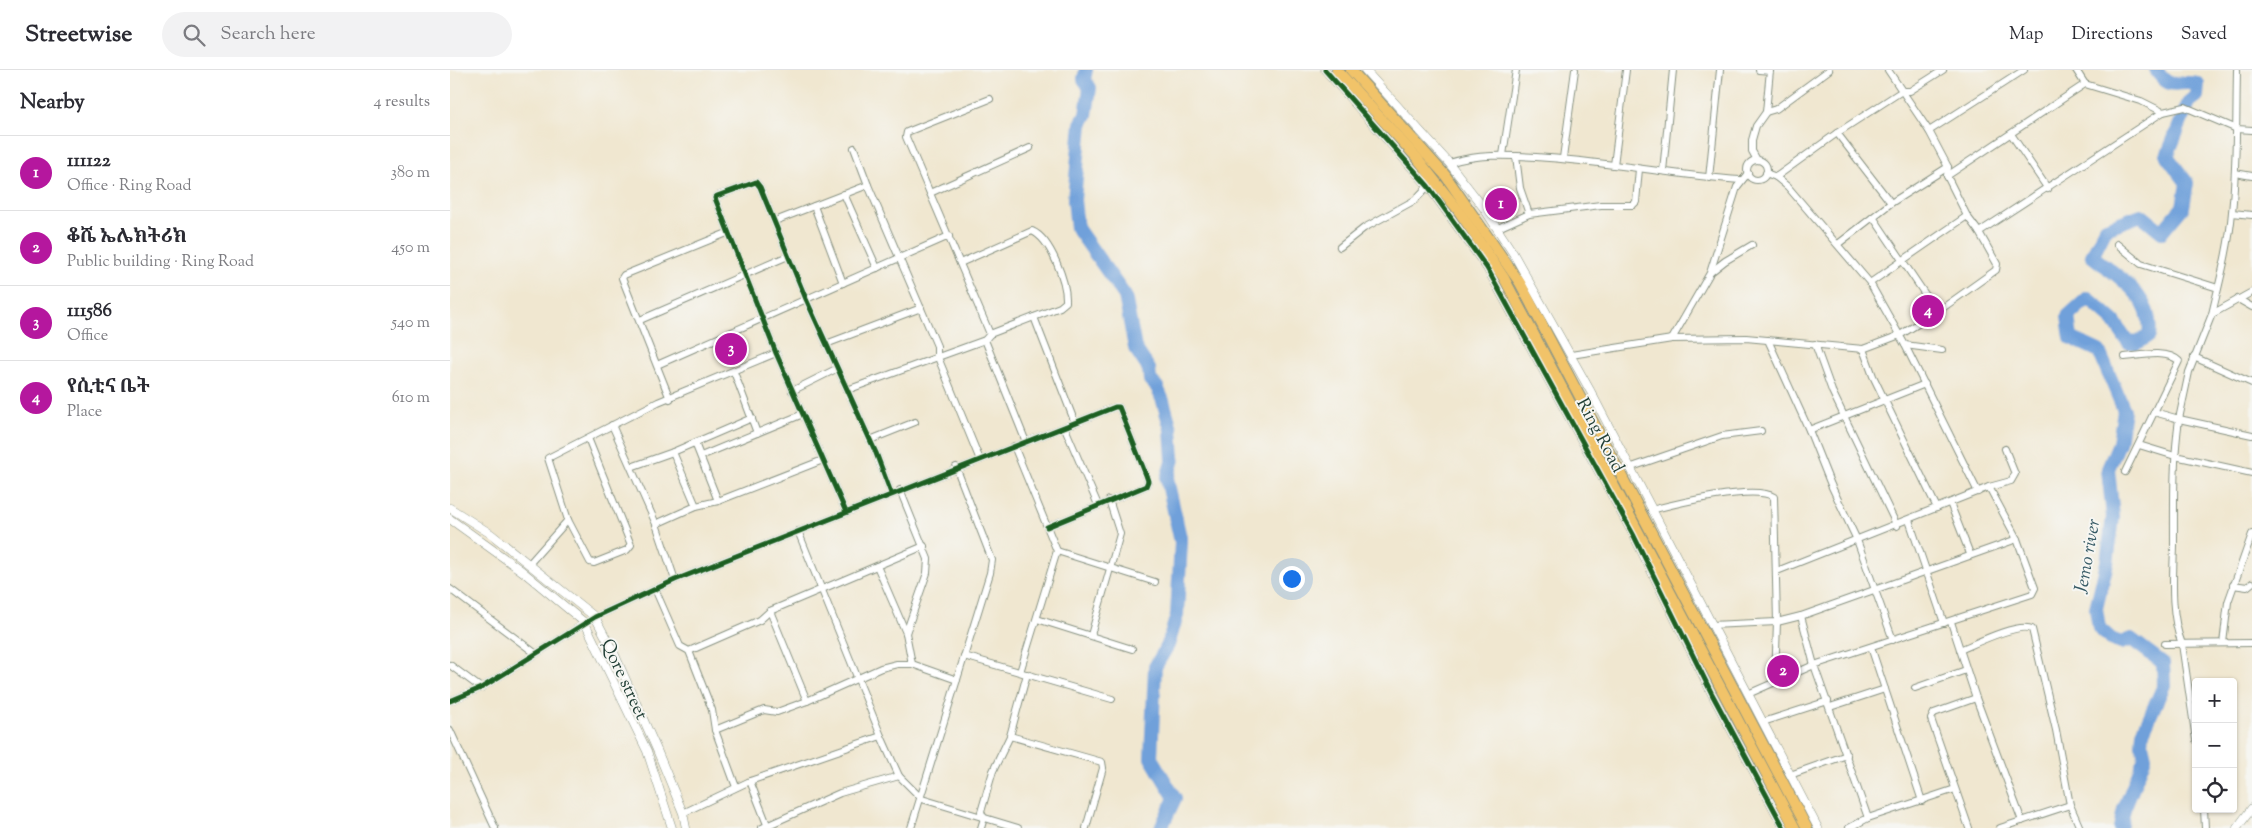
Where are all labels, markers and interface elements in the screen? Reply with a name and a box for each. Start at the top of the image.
search box [162,12,512,57]
text: Streetwise [25,18,132,52]
icon: search [180,21,208,49]
text: Search here [220,21,316,48]
text: Map [2009,22,2044,48]
text: Directions [2072,22,2153,48]
text: Saved [2181,22,2227,48]
text: Nearby [20,88,85,118]
text: 4 results [374,91,430,114]
text: 111122 [67,148,111,175]
text: 1 [33,162,39,185]
text: 380 m [390,162,430,185]
text: Office · Ring Road [67,175,192,198]
pin: 1 [1485,185,1517,223]
text: ቆሼ ኤሌክትሪክ [67,224,187,251]
text: 2 [32,237,40,260]
text: 450 m [391,237,430,260]
text: Public building · Ring Road [67,251,254,274]
pin: 4 [1912,292,1944,330]
text: 111586 [67,298,112,325]
text: 3 [33,312,39,335]
text: 540 m [392,312,430,335]
text: Office [67,325,108,348]
pin: 3 [715,330,747,368]
text: የሲቲና ቤት [67,374,150,401]
text: 4 [32,387,40,410]
text: 610 m [392,387,430,410]
street label: Ring Road [1569,394,1630,478]
text: Place [67,401,102,424]
water label: Jemo river [2068,517,2108,597]
your location [1279,566,1305,592]
street label: Qore street [593,635,653,725]
pin: 2 [1767,652,1799,690]
map controls [2192,678,2237,813]
button: + [2192,678,2237,723]
button: − [2192,723,2237,768]
button: locate [2192,768,2237,813]

